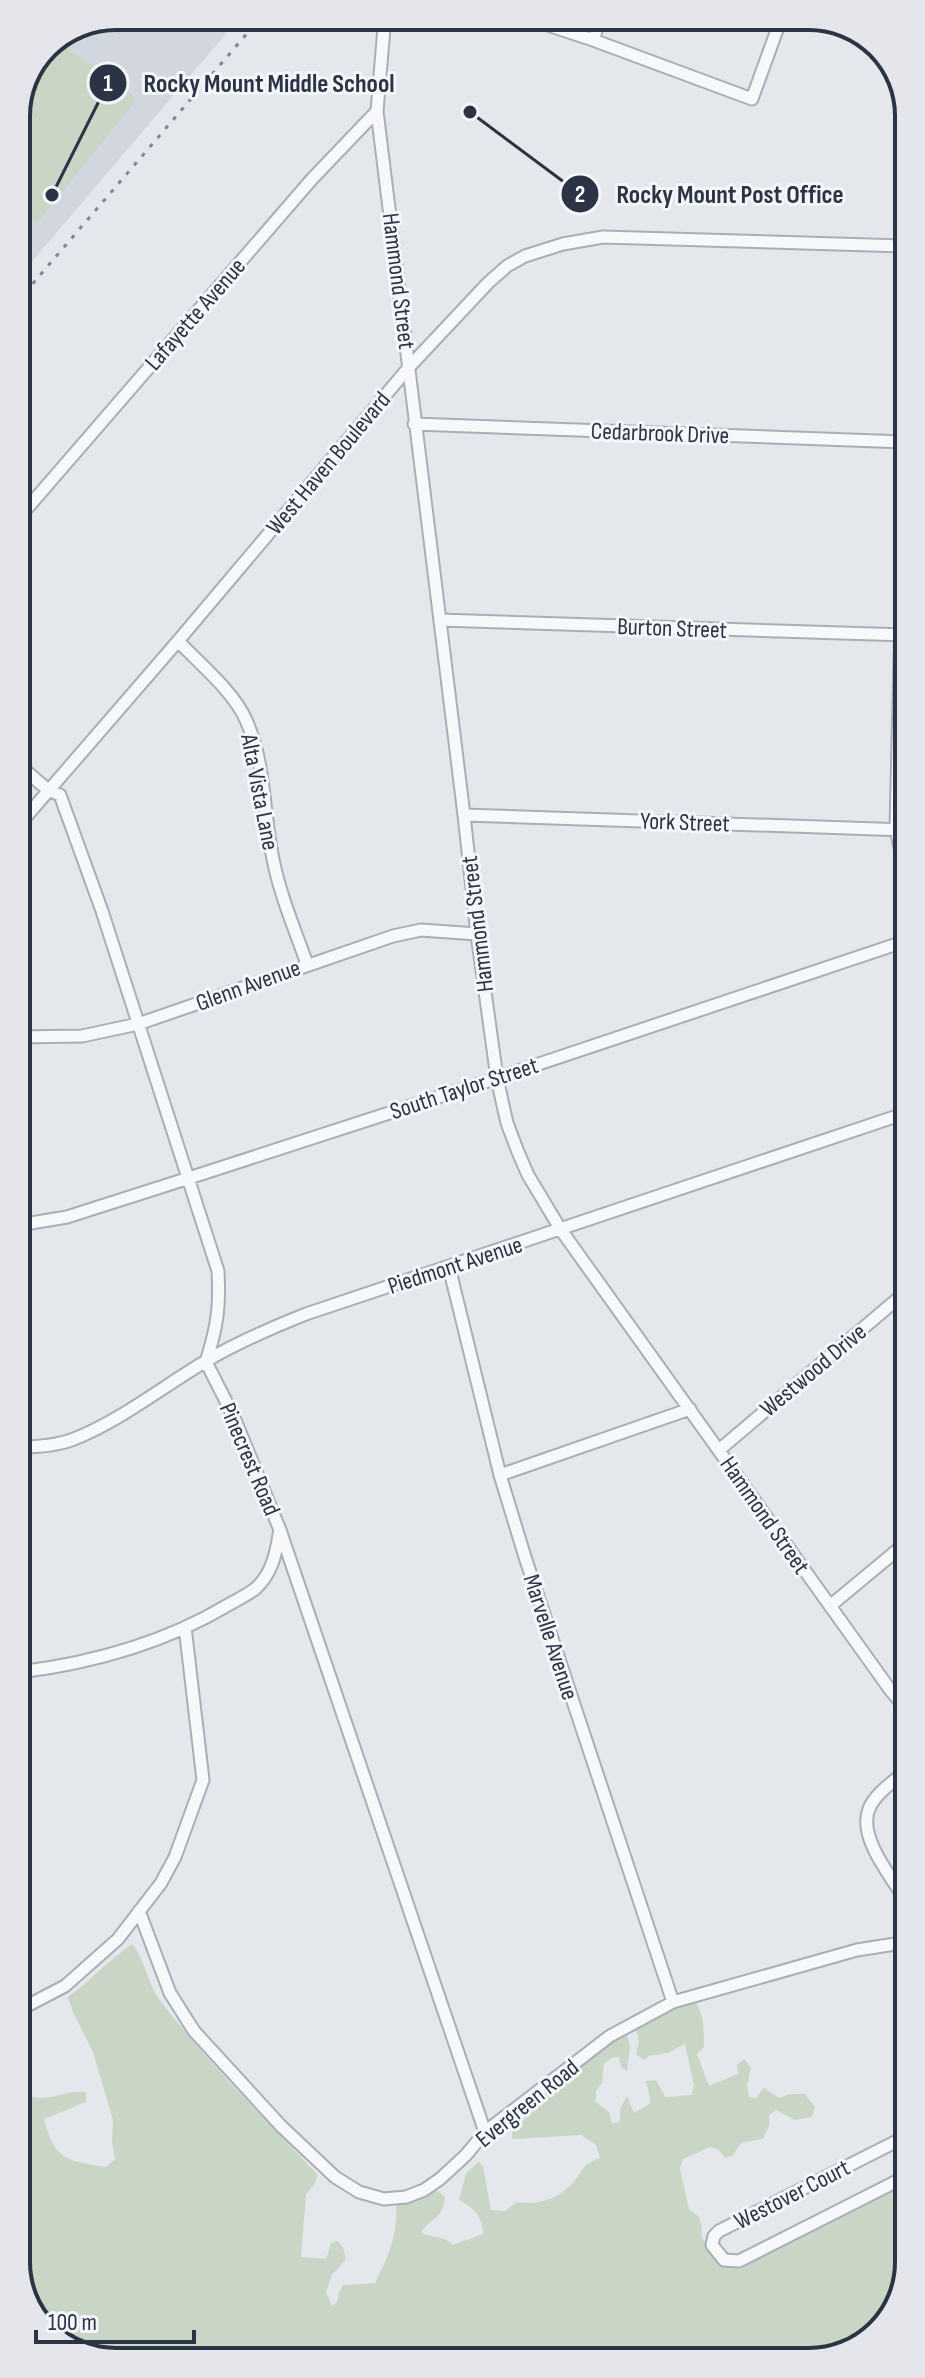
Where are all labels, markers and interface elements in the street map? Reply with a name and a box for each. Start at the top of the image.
callout: Rocky Mount Middle School [88,58,411,108]
text: 1 [103,69,113,98]
text: Rocky Mount Middle School [143,69,395,100]
callout: Rocky Mount Post Office [560,169,860,219]
text: 2 [575,180,585,209]
text: Rocky Mount Post Office [616,180,844,211]
street label: Hammond Street [376,211,421,351]
street label: Lafayette Avenue [139,252,252,376]
street label: West Haven Boulevard [260,386,397,541]
street label: Cedarbrook Drive [590,417,730,450]
street label: Burton Street [617,612,727,645]
street label: Alta Vista Lane [234,731,285,853]
street label: York Street [640,806,730,839]
street label: Hammond Street [455,854,500,994]
street label: Glenn Avenue [192,953,304,1018]
street label: South Taylor Street [386,1051,542,1126]
street label: Piedmont Avenue [384,1230,526,1301]
street label: Westwood Drive [754,1318,872,1423]
street label: Pinecrest Road [213,1398,286,1520]
street label: Hammond Street [713,1451,816,1580]
street label: Marvelle Avenue [517,1571,584,1704]
street label: Evergreen Road [470,2053,585,2154]
street label: Westover Court [730,2153,855,2236]
scale bar [36,2294,194,2344]
text: 100 m [48,2308,97,2337]

